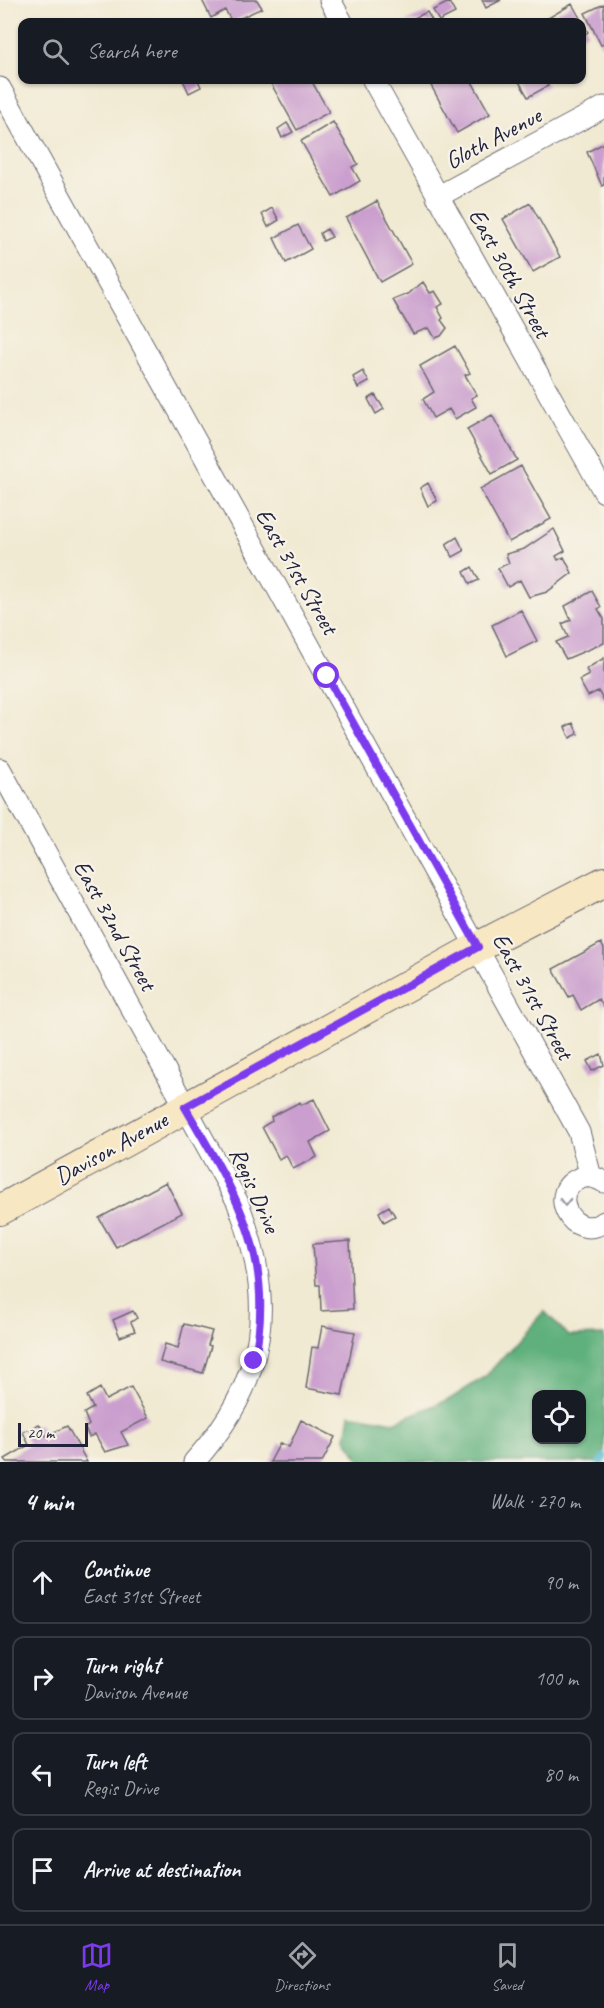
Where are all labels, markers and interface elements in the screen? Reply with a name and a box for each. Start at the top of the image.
search box [18,18,586,84]
icon: search [39,35,72,68]
text: Search here [87,37,177,65]
street label: Gloth Avenue [440,99,548,176]
street label: East 30th Street [462,203,559,345]
street label: East 31st Street [249,503,346,641]
route start [313,662,339,688]
street label: East 32nd Street [67,855,164,997]
street label: East 31st Street [486,927,581,1066]
street label: Davison Avenue [49,1104,175,1191]
street label: Regis Drive [223,1143,288,1239]
one-way arrow [559,1198,572,1207]
route end [240,1347,266,1373]
map controls [532,1390,586,1444]
button: locate [532,1390,586,1444]
scale bar [18,1420,88,1448]
text: 20 m [27,1423,54,1443]
text: 4 min [24,1485,74,1518]
text: Walk · 270 m [490,1489,580,1514]
text: Continue [83,1556,149,1584]
icon: ahead [26,1566,59,1599]
text: 90 m [544,1570,578,1595]
text: East 31st Street [83,1584,200,1609]
text: Turn right [83,1652,160,1680]
icon: right [26,1662,59,1695]
text: 100 m [535,1666,578,1691]
text: Davison Avenue [83,1680,187,1705]
text: Turn left [83,1748,147,1776]
icon: left [26,1758,59,1791]
text: 80 m [544,1762,578,1787]
text: Regis Drive [83,1776,158,1801]
icon: arrive [26,1854,59,1887]
text: Arrive at destination [83,1856,240,1884]
tab: Map [80,1939,113,1995]
tab: Directions [274,1939,330,1995]
tab: Saved [491,1939,524,1995]

